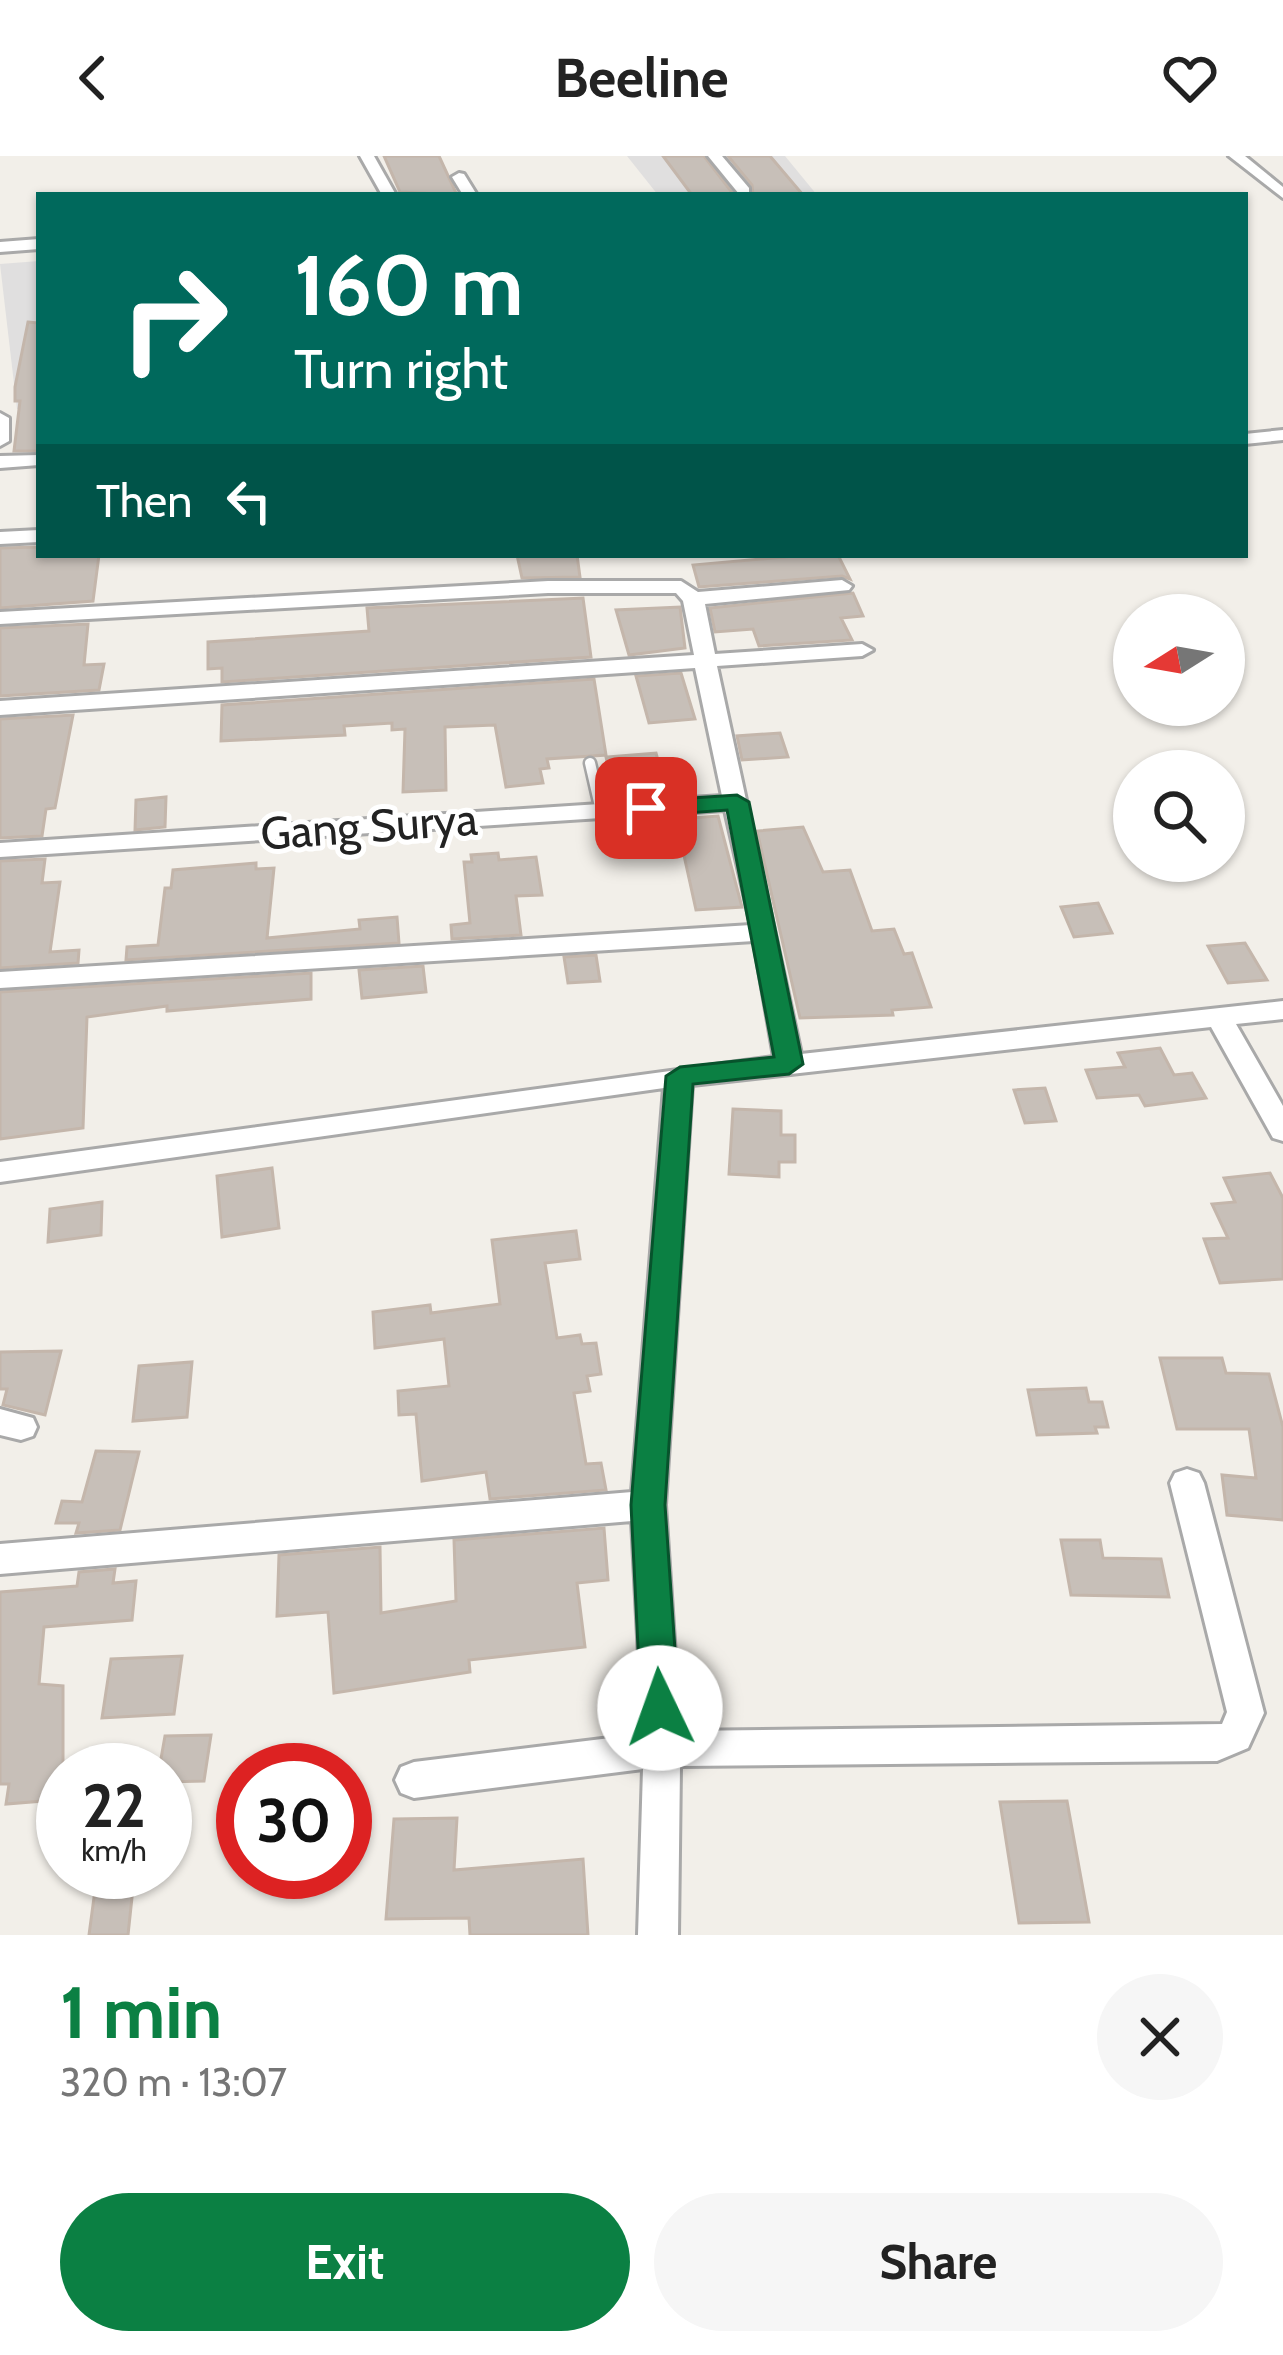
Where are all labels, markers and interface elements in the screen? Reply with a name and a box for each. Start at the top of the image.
icon: back [60,45,126,111]
text: Beeline [554,45,729,111]
icon: heart [1157,45,1223,111]
text: 160 m [294,234,523,336]
icon: right [96,240,252,396]
text: Turn right [294,336,508,402]
icon: left [216,468,282,534]
text: Then [96,474,192,528]
north arrow [1113,594,1245,726]
map controls [1113,594,1245,882]
button: search [1113,750,1245,882]
pin [595,757,697,859]
icon: arrive [613,775,679,841]
street label: Gang Surya [259,791,480,861]
position arrow [597,1645,723,1771]
speed limit sign: 30 [216,1743,372,1899]
text: 22 [82,1769,146,1842]
text: km/h [81,1832,147,1869]
text: 1 min [60,1969,222,2056]
button: close [1097,1974,1223,2100]
text: 320 m · 13:07 [60,2058,287,2106]
button: Exit [60,2193,630,2331]
button: Share [654,2193,1223,2331]

